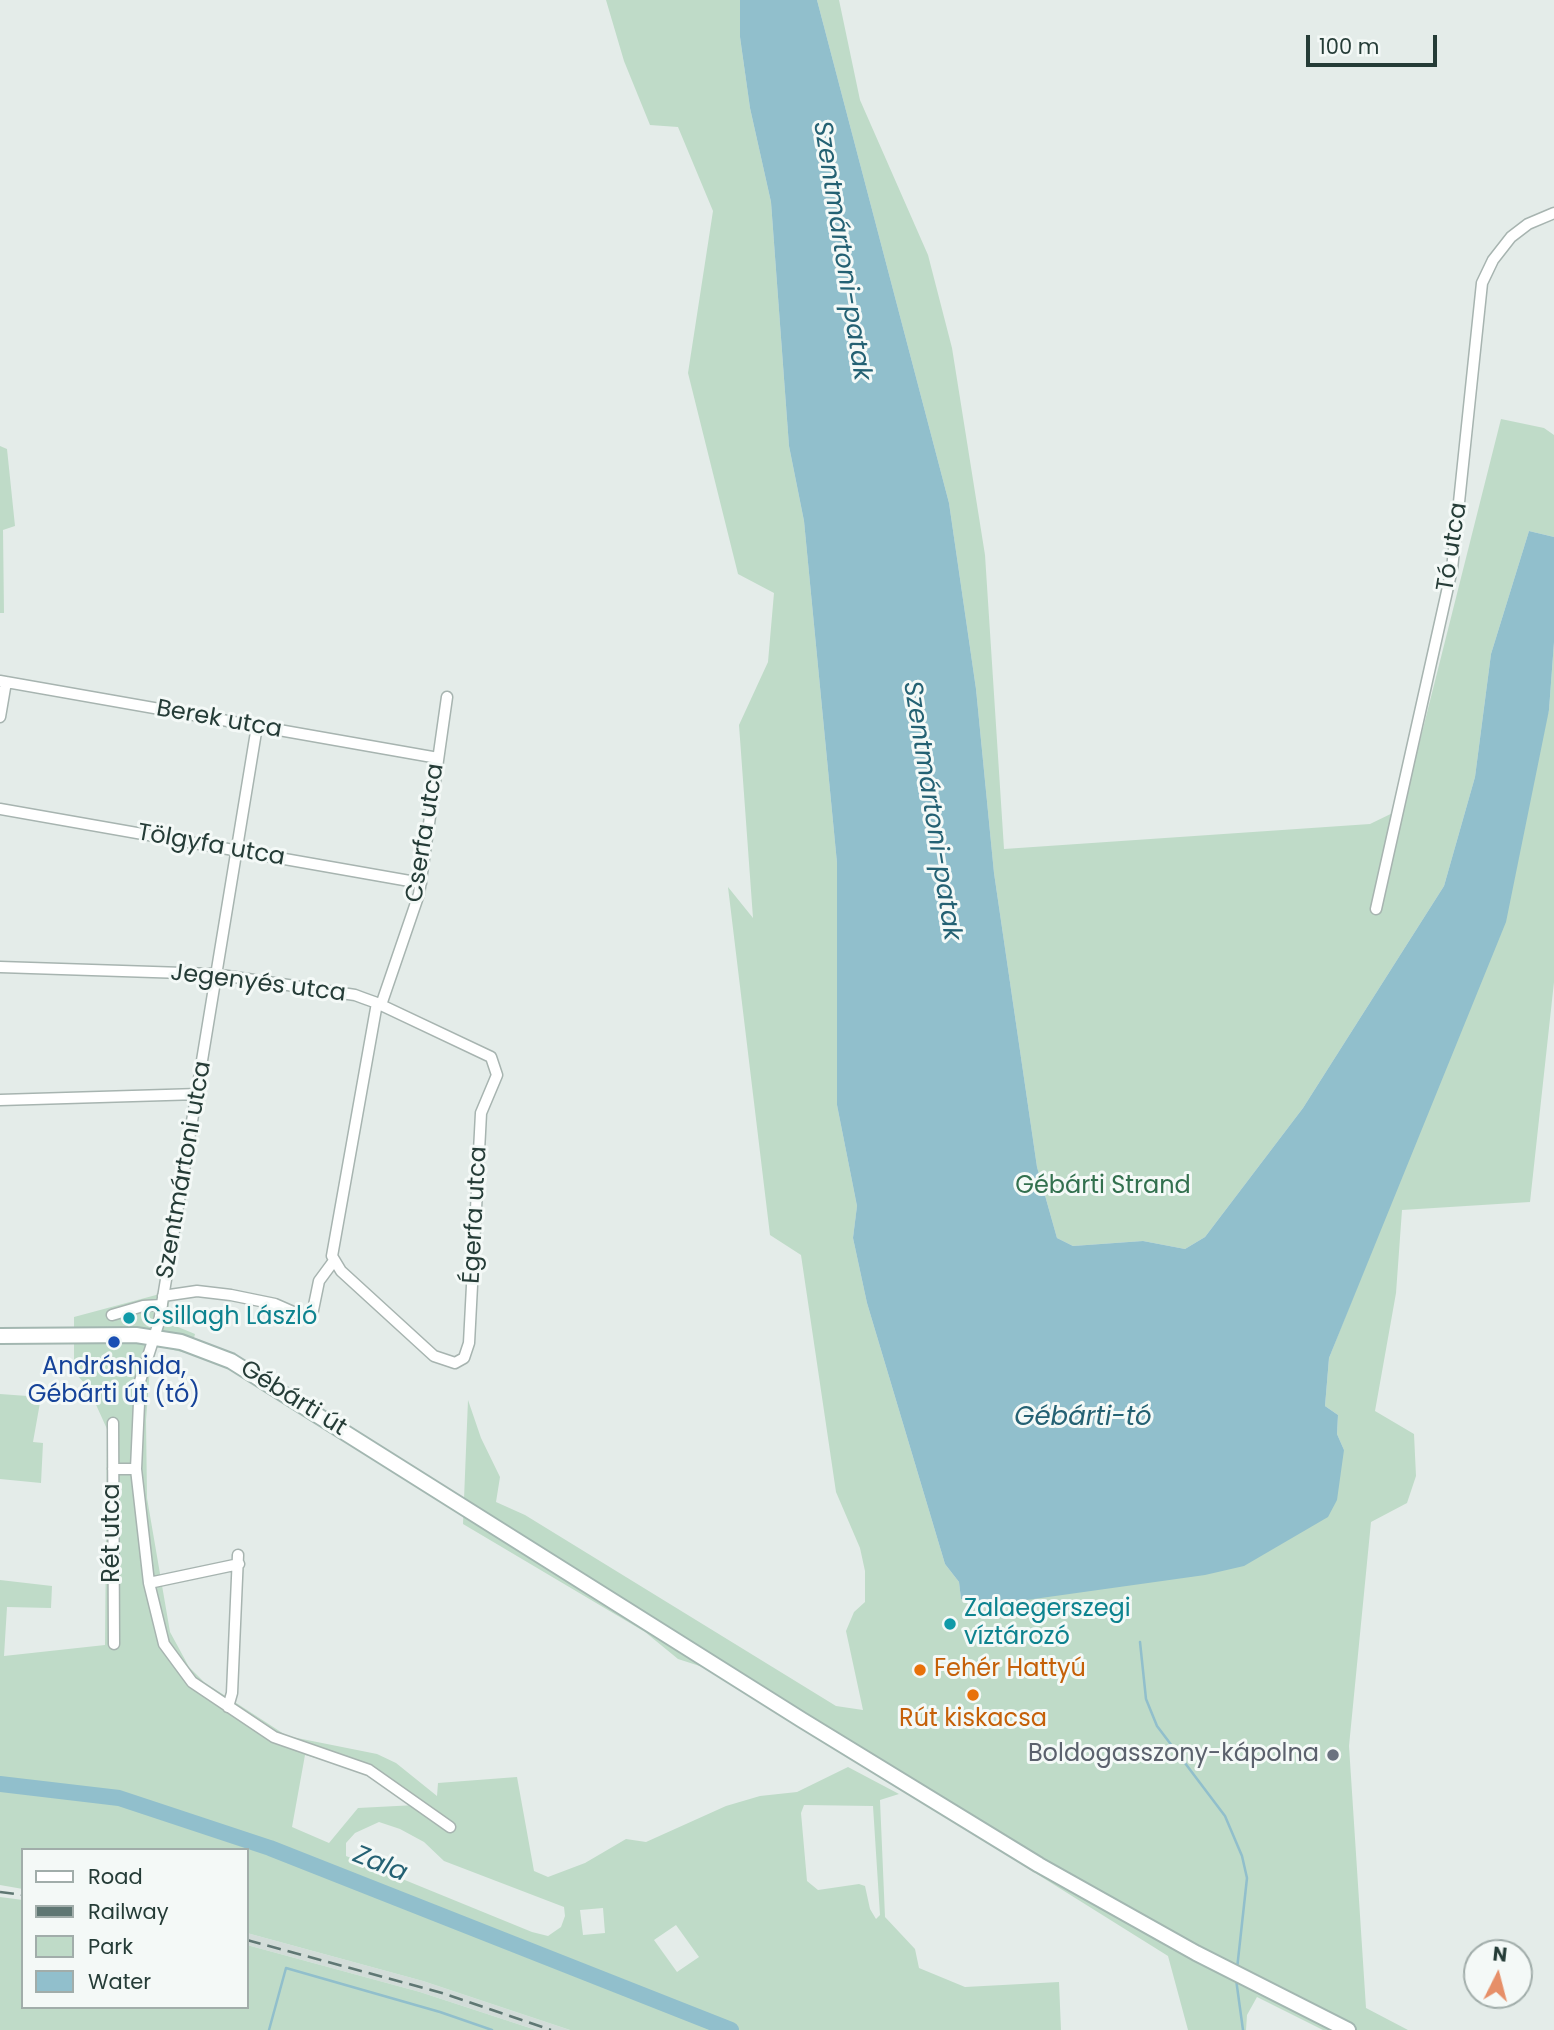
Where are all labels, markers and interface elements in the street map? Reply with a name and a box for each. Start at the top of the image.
scale bar [1309,21,1440,65]
text: 100 m [1319,32,1379,61]
water label: Szentmártoni-patak [805,119,877,383]
street label: Tó utca [1432,500,1474,594]
water label: Szentmártoni-patak [895,679,967,943]
street label: Berek utca [154,695,284,745]
street label: Cserfa utca [401,761,451,905]
street label: Tölgyfa utca [135,819,287,873]
street label: Jegenyés utca [169,959,347,1009]
street label: Szentmártoni utca [152,1059,218,1281]
street label: Égerfa utca [458,1145,494,1285]
park label: Gébárti Strand [1015,1173,1191,1201]
place label: Csillagh László [143,1304,317,1332]
marker: Csillagh László [121,1310,137,1326]
marker: Andráshida, Gébárti út (tó) [106,1334,122,1350]
place label: Andráshida, Gébárti út (tó) [28,1354,200,1410]
street label: Gébárti út [234,1355,352,1443]
water label: Gébárti-tó [1014,1402,1152,1434]
street label: Rét utca [99,1483,127,1583]
place label: Zalaegerszegi víztározó [964,1596,1131,1652]
marker: Zalaegerszegi víztározó [942,1616,958,1632]
place label: Fehér Hattyú [934,1656,1086,1684]
marker: Fehér Hattyú [912,1662,928,1678]
marker: Rút kiskacsa [965,1687,981,1703]
place label: Rút kiskacsa [899,1706,1047,1734]
place label: Boldogasszony-kápolna [1028,1741,1319,1769]
marker: Boldogasszony-kápolna [1325,1747,1341,1763]
water label: Zala [348,1840,412,1890]
legend [21,1848,248,2009]
text: Road [88,1862,143,1891]
text: Railway [88,1897,169,1926]
text: Park [88,1932,133,1961]
north arrow [1463,1939,1533,2009]
text: N [1492,1940,1509,1969]
text: Water [88,1967,151,1996]

